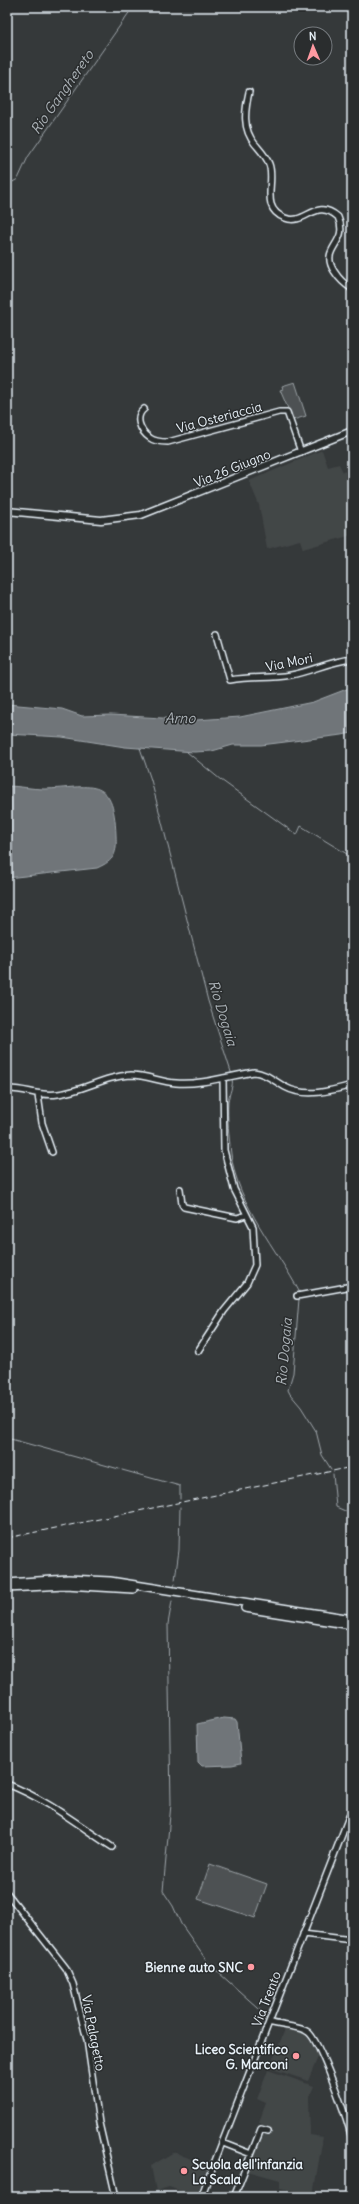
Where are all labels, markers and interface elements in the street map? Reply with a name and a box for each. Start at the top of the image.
north arrow [293,26,333,66]
text: N [309,29,317,43]
water label: Rio Ganghereto [26,46,98,137]
street label: Via Osteriaccia [175,398,264,437]
street label: Via 26 Giugno [191,445,273,492]
street label: Via Mori [264,649,314,676]
water label: Arno [165,709,196,727]
water label: Rio Dogaia [204,978,242,1049]
water label: Rio Dogaia [272,1316,296,1387]
place label: Bienne auto SNC [145,1959,243,1976]
marker: Bienne auto SNC [246,1962,256,1972]
street label: Via Trento [248,1969,285,2030]
street label: Via Palagetto [78,1994,109,2073]
place label: Liceo Scientifico G. Marconi [195,2041,288,2073]
marker: Liceo Scientifico G. Marconi [291,2051,301,2061]
place label: Scuola dell'infanzia La Scala [192,2156,304,2188]
marker: Scuola dell'infanzia La Scala [179,2166,189,2176]

